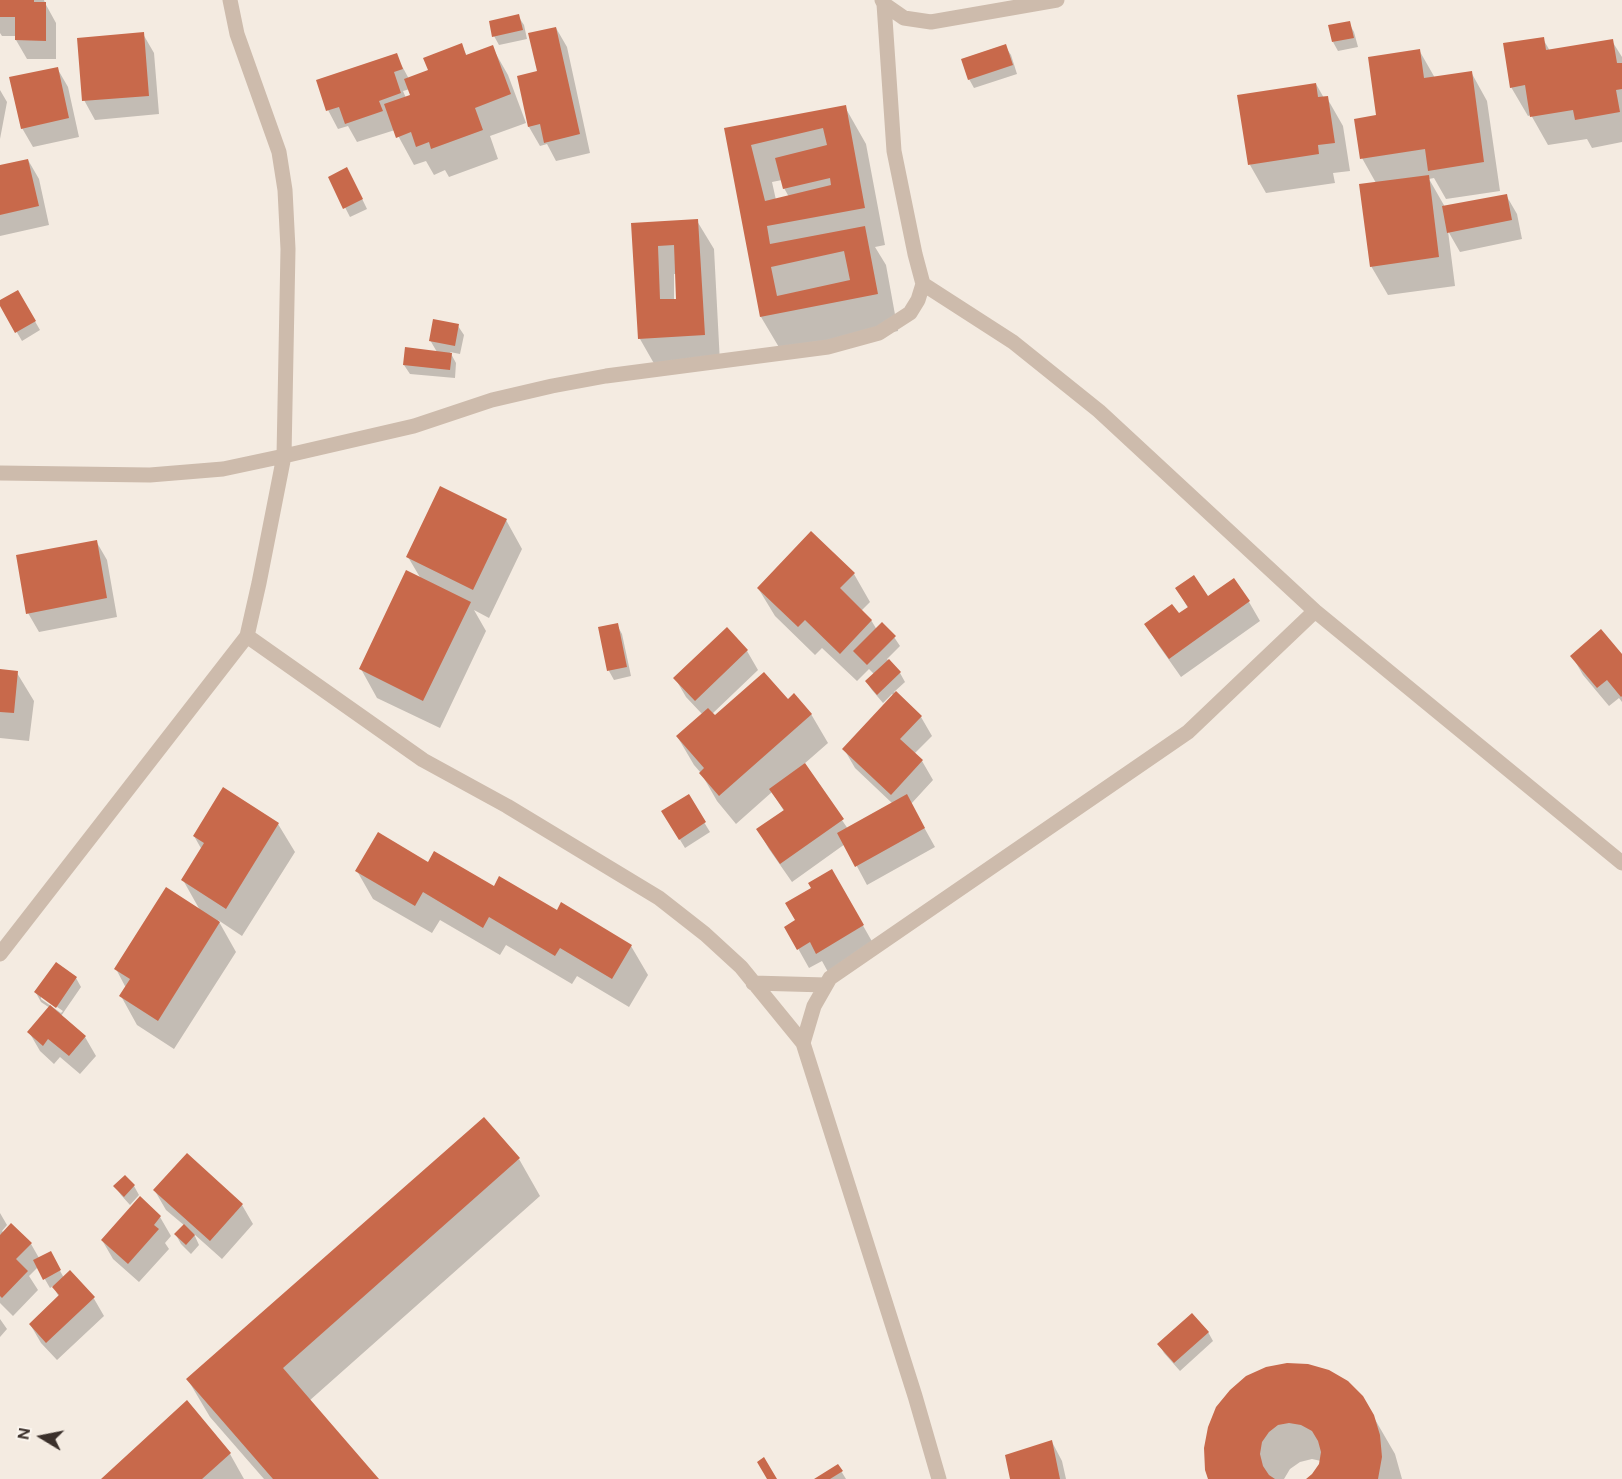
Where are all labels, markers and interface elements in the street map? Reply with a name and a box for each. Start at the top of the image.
north arrow [12,1407,72,1467]
text: N [12,1426,35,1441]

